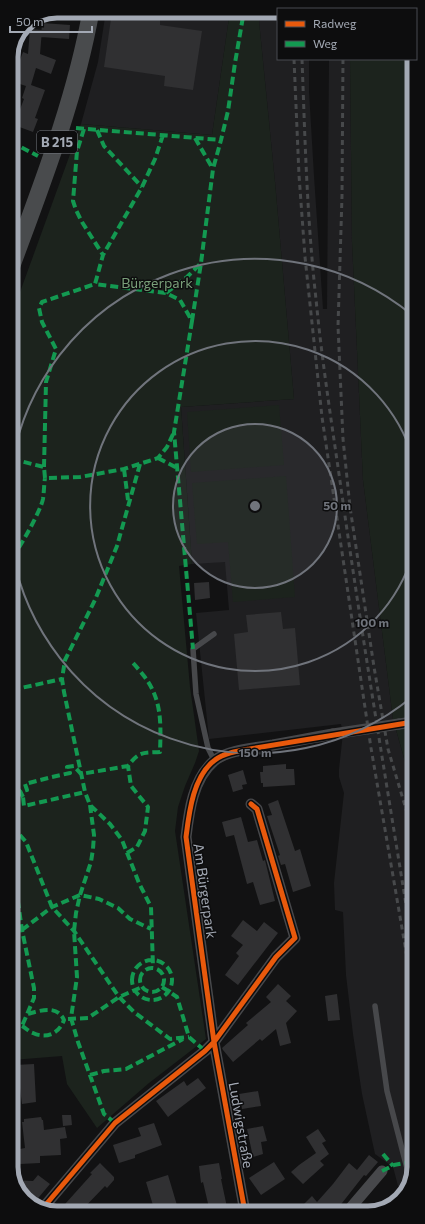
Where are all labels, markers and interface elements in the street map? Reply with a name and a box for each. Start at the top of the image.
scale bar [10,8,92,34]
legend [277,8,417,60]
text: 50 m [16,14,44,28]
text: Radweg [313,16,357,30]
text: Weg [313,36,338,50]
road number: B 215 [37,131,77,153]
park label: Bürgerpark [121,274,193,291]
text: 50 m [323,498,351,512]
centre of rings [248,499,262,513]
text: 100 m [355,615,389,629]
text: 150 m [238,745,272,759]
street label: Am Bürgerpark [190,842,221,940]
street label: Ludwigstraße [226,1081,257,1169]

